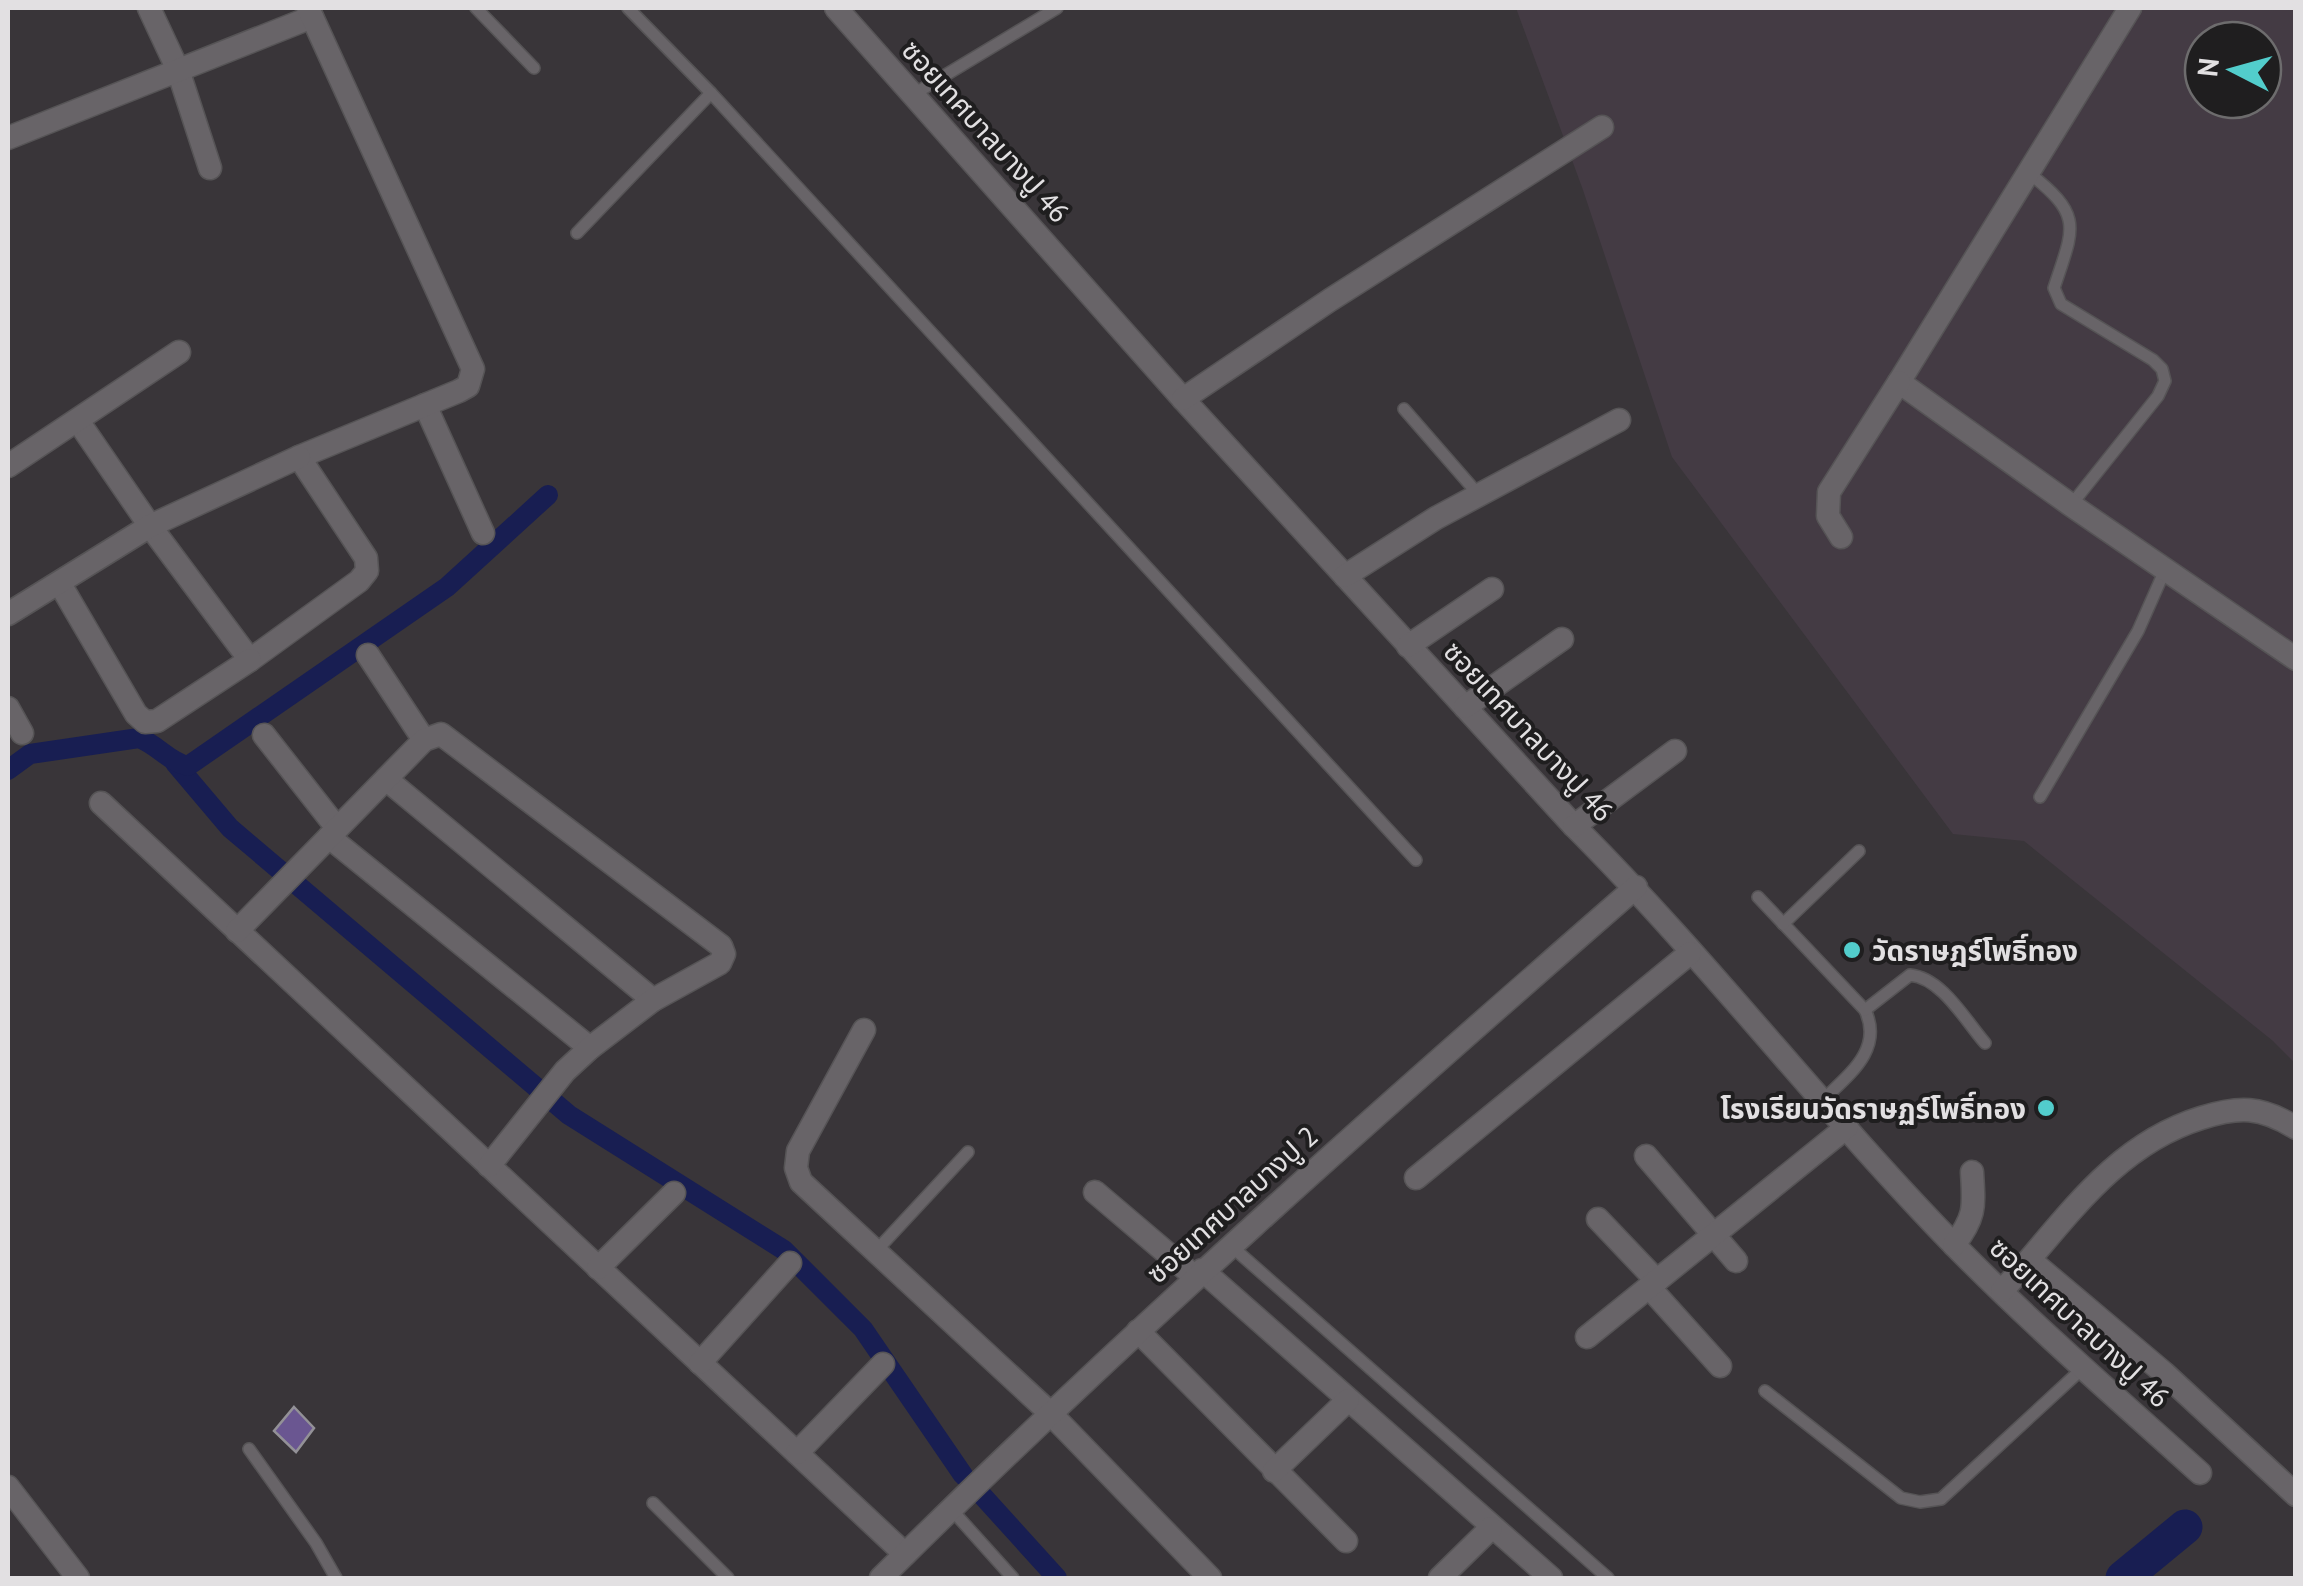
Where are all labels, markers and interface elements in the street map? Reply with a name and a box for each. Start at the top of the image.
north arrow [2183,20,2283,120]
street label: ซอยเทศบาลบางปู 46 [894,32,1078,230]
text: N [2188,56,2227,78]
street label: ซอยเทศบาลบางปู 46 [1436,633,1622,829]
place label: วัดราษฎร์โพธิ์ทอง [1872,932,2078,969]
marker: วัดราษฎร์โพธิ์ทอง [1841,939,1863,961]
place label: โรงเรียนวัดราษฏร์โพธิ์ทอง [1720,1090,2026,1127]
marker: โรงเรียนวัดราษฏร์โพธิ์ทอง [2035,1097,2057,1119]
street label: ซอยเทศบาลบางปู 2 [1138,1117,1326,1291]
street label: ซอยเทศบาลบางปู 46 [1982,1229,2178,1415]

